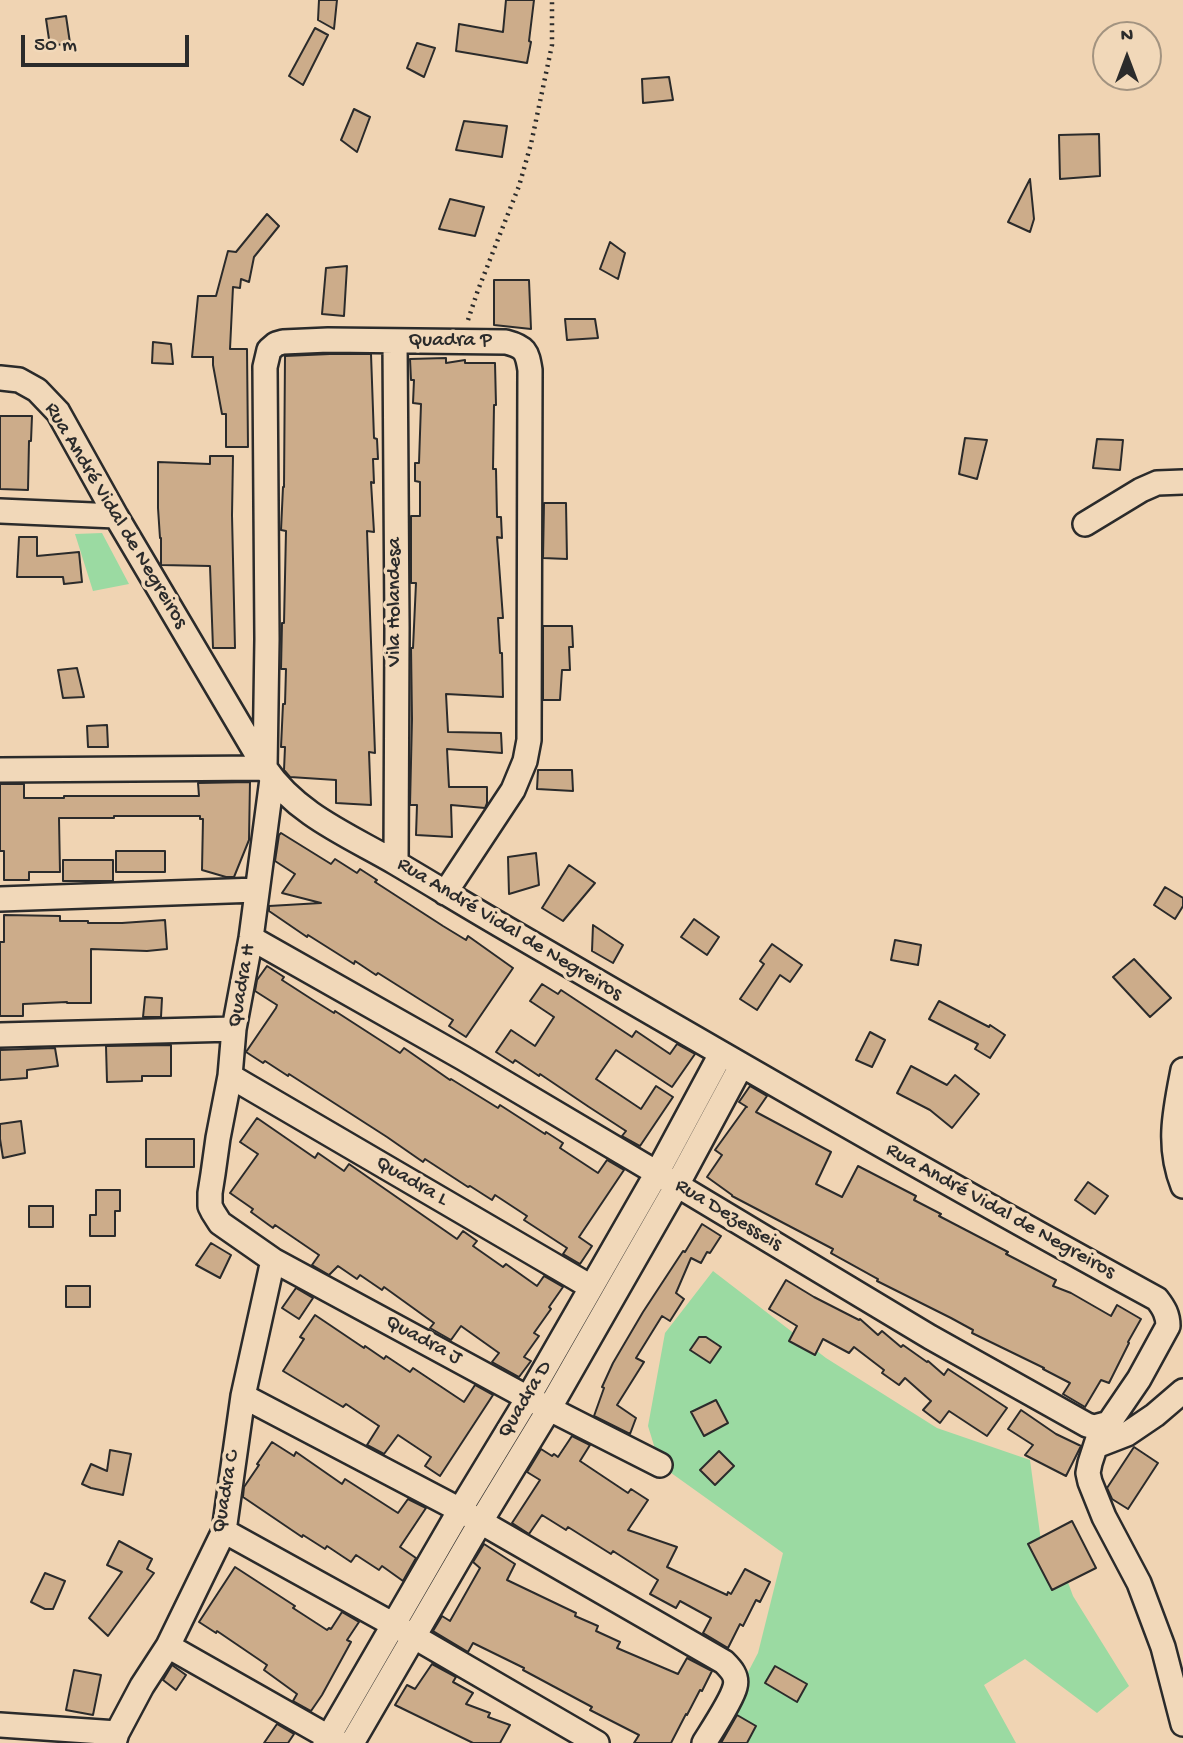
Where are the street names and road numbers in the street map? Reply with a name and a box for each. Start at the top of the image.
street label: Quadra P [408,329,492,355]
street label: Rua André Vidal de Negreiros [38,399,192,633]
street label: Vila Holandesa [383,537,409,667]
street label: Rua André Vidal de Negreiros [392,853,626,1007]
street label: Quadra H [223,942,263,1030]
street label: Rua André Vidal de Negreiros [881,1138,1119,1286]
street label: Quadra L [370,1151,452,1213]
street label: Rua Dezesseis [670,1174,786,1258]
street label: Quadra J [380,1310,466,1372]
street label: Quadra D [493,1357,559,1443]
street label: Quadra C [207,1449,247,1535]

